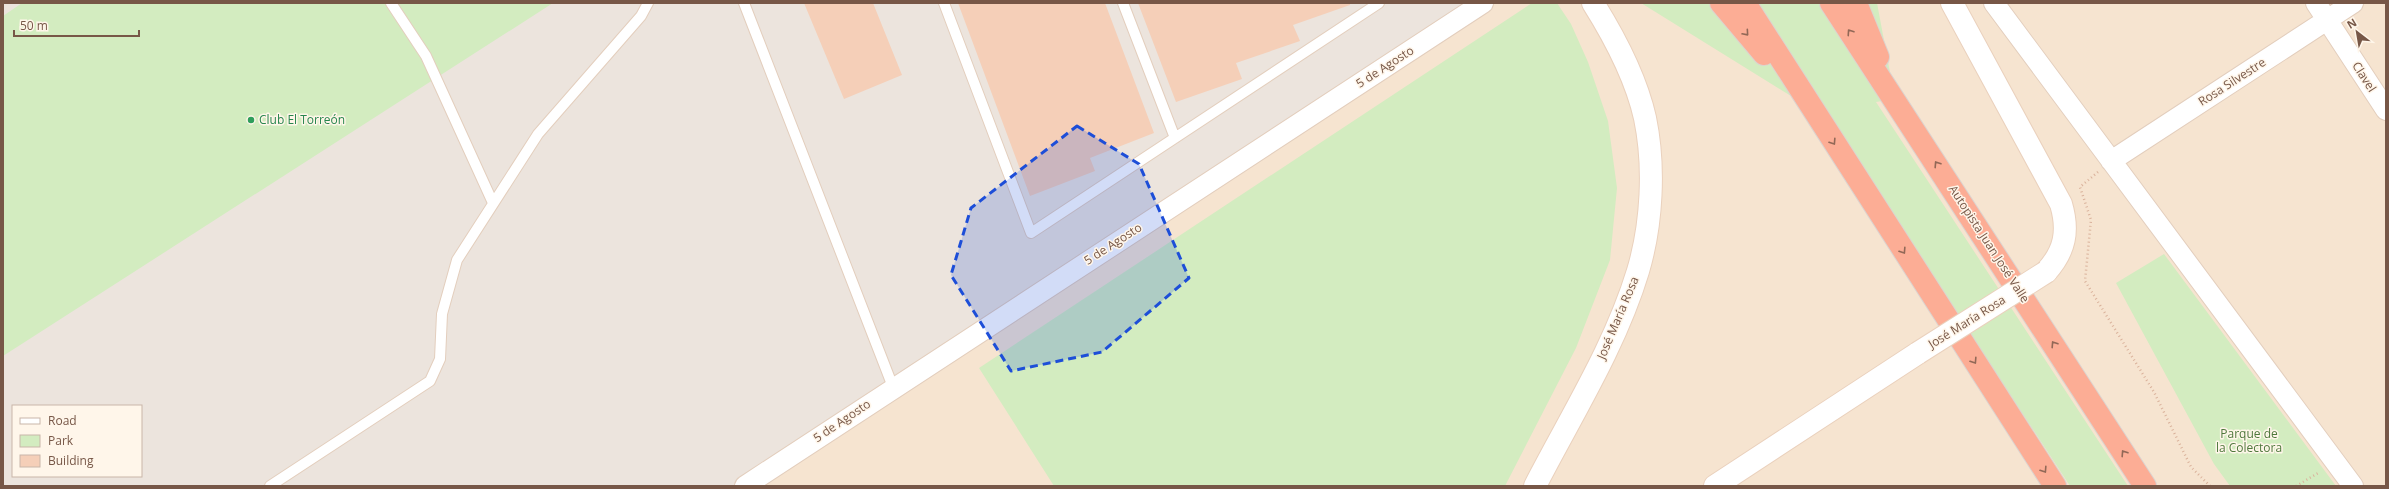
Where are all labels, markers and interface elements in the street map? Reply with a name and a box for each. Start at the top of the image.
scale bar [14,12,139,38]
north arrow [2337,12,2377,52]
text: N [2344,14,2359,32]
text: 50 m [20,17,48,34]
one-way arrow [1741,28,1748,35]
one-way arrow [1848,29,1855,36]
street label: 5 de Agosto [1353,42,1417,92]
street label: Rosa Silvestre [2195,53,2269,110]
street label: Clavel [2348,58,2381,95]
place label: Club El Torreón [259,111,345,128]
marker: Club El Torreón [246,115,256,125]
one-way arrow [1828,138,1836,145]
one-way arrow [1935,161,1942,168]
street label: Autopista Juan José Valle [1945,182,2034,306]
street label: 5 de Agosto [1081,219,1145,269]
one-way arrow [1898,247,1905,254]
street label: José María Rosa [1592,274,1643,363]
street label: José María Rosa [1924,291,2009,353]
one-way arrow [2051,341,2058,348]
one-way arrow [1969,357,1976,364]
street label: 5 de Agosto [810,395,874,446]
legend [12,405,142,477]
text: Road [48,412,77,429]
park label: Parque de la Colectora [2216,425,2282,456]
text: Park [48,432,74,449]
one-way arrow [2121,450,2129,457]
text: Building [48,452,94,469]
one-way arrow [2039,466,2047,473]

